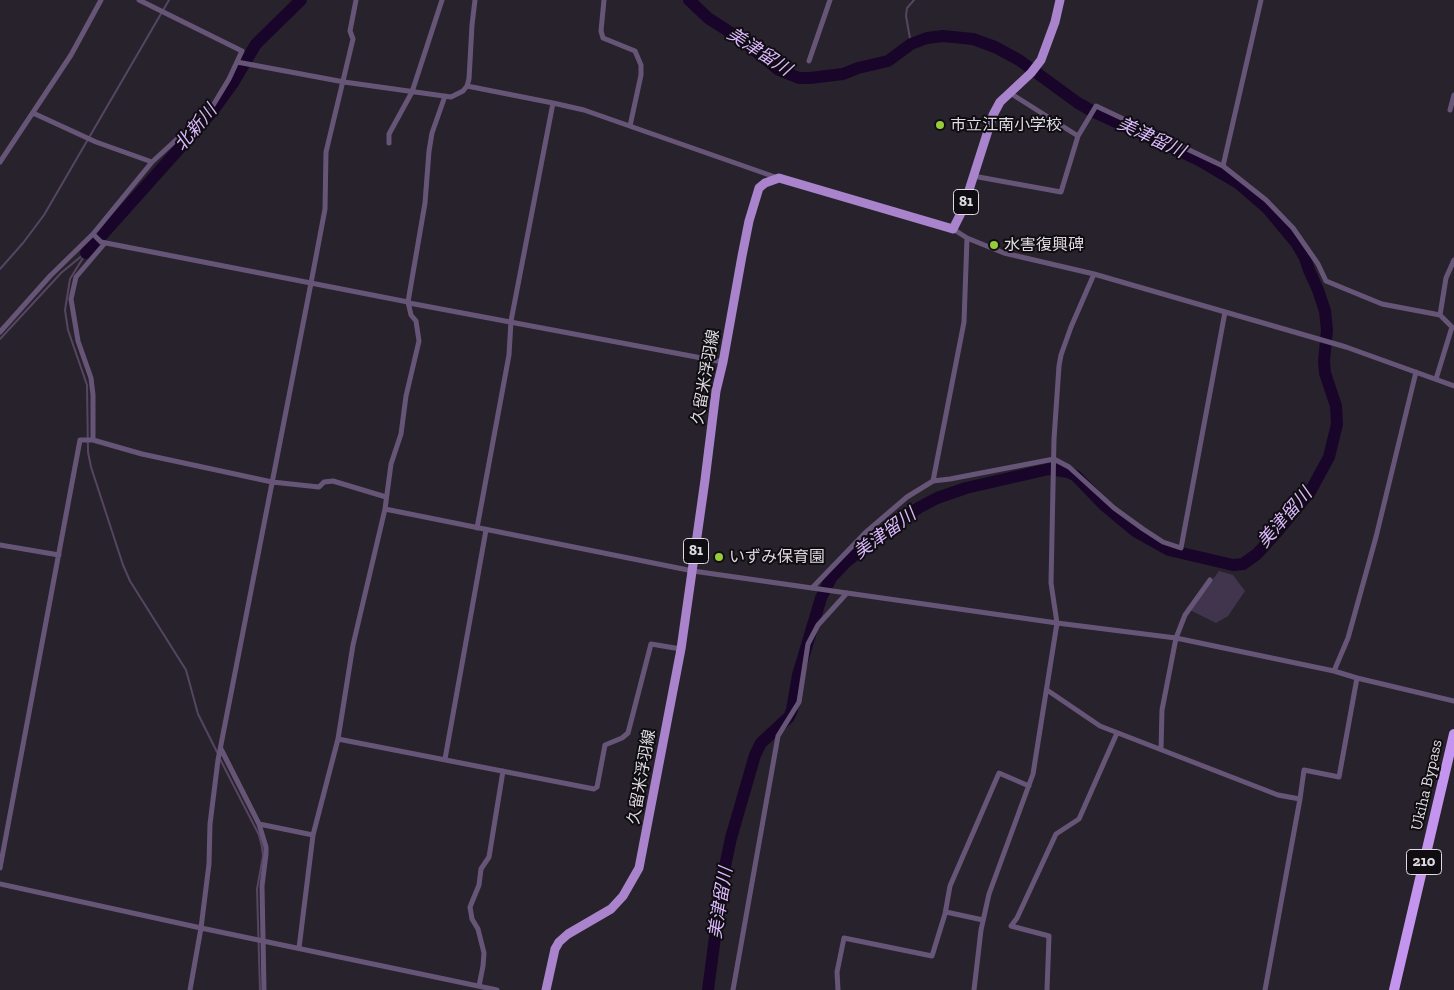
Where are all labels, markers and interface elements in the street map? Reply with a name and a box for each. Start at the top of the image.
water label: 美津留川 [723,23,795,81]
water label: 北新川 [170,100,222,156]
water label: 美津留川 [1114,113,1188,163]
place label: 市立江南小学校 [950,115,1062,135]
marker: 市立江南小学校 [934,119,946,131]
road number: 81 [954,190,978,214]
place label: 水害復興碑 [1004,235,1084,255]
marker: 水害復興碑 [988,239,1000,251]
street label: 久留米浮羽線 [688,328,724,426]
water label: 美津留川 [1253,484,1317,552]
water label: 美津留川 [850,504,920,564]
road number: 81 [684,538,708,564]
place label: いずみ保育園 [729,547,825,567]
marker: いずみ保育園 [713,551,725,563]
street label: 久留米浮羽線 [624,728,660,826]
street label: Ukiha Bypass [1407,738,1447,832]
road number: 210 [1406,850,1442,874]
water label: 美津留川 [705,866,737,940]

